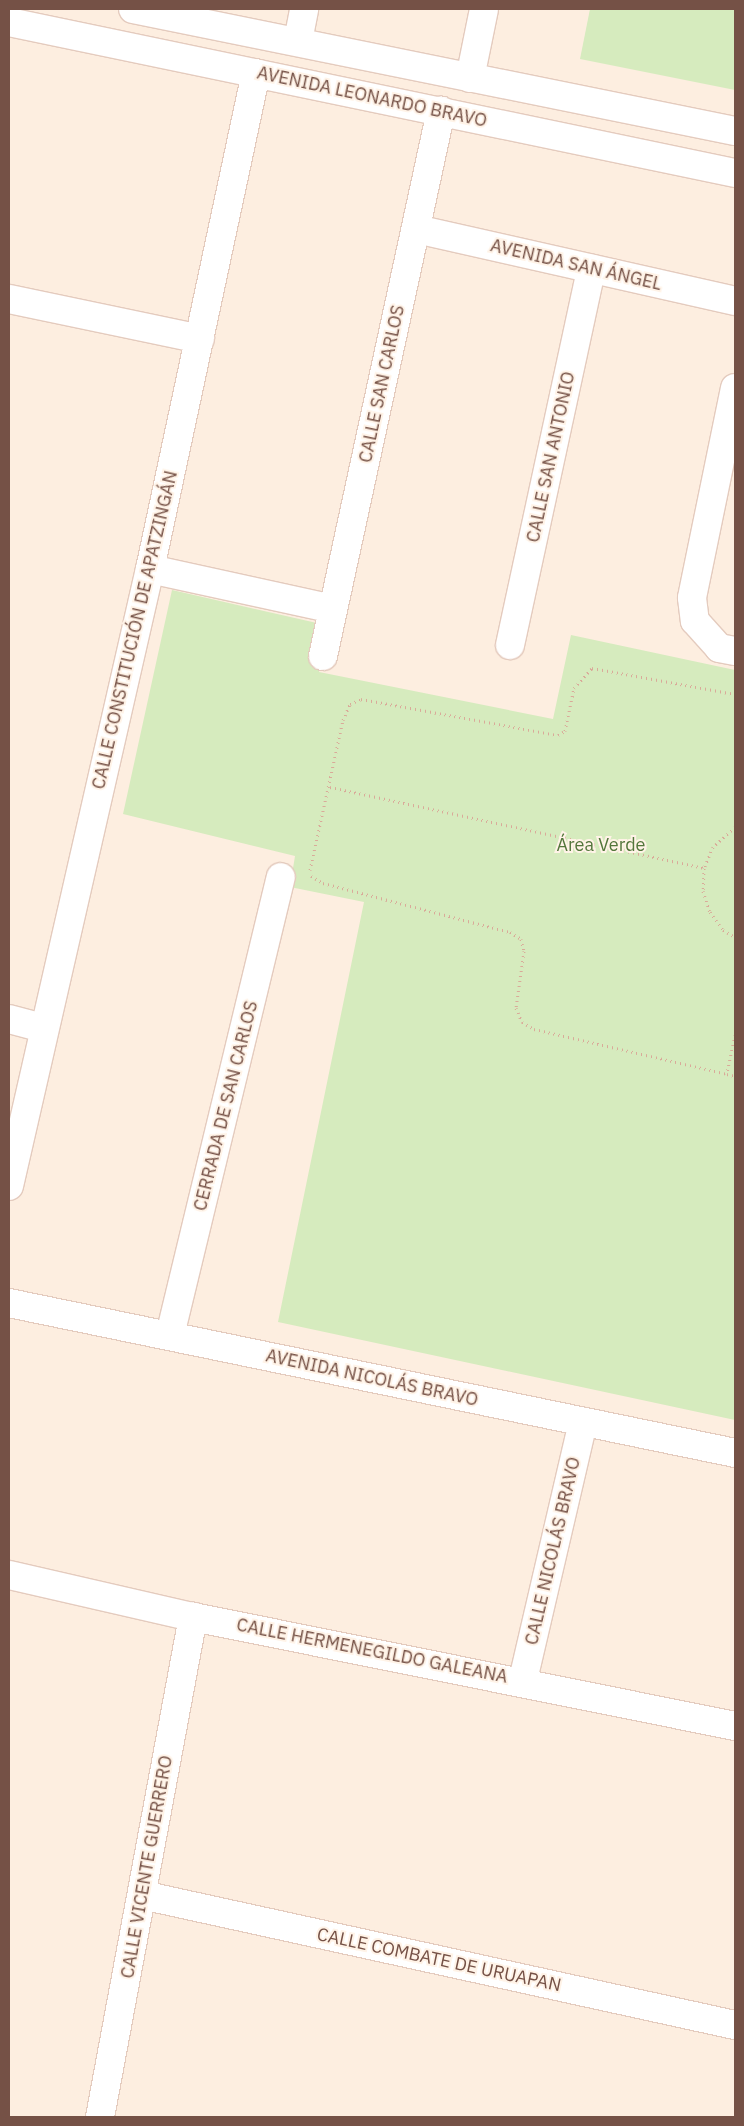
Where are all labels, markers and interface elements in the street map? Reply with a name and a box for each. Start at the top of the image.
street label: AVENIDA LEONARDO BRAVO [255,62,489,132]
street label: AVENIDA SAN ÁNGEL [488,235,664,295]
street label: CALLE SAN CARLOS [355,303,409,465]
street label: CALLE SAN ANTONIO [522,370,580,544]
street label: CALLE CONSTITUCIÓN DE APATZINGÁN [88,469,182,791]
park label: Área Verde [557,834,645,856]
street label: CERRADA DE SAN CARLOS [189,999,263,1213]
street label: AVENIDA NICOLÁS BRAVO [264,1345,480,1411]
street label: CALLE NICOLÁS BRAVO [521,1455,585,1647]
street label: CALLE HERMENEGILDO GALEANA [235,1614,509,1688]
street label: CALLE VICENTE GUERRERO [117,1754,177,1980]
street label: CALLE COMBATE DE URUAPAN [315,1924,563,1996]

